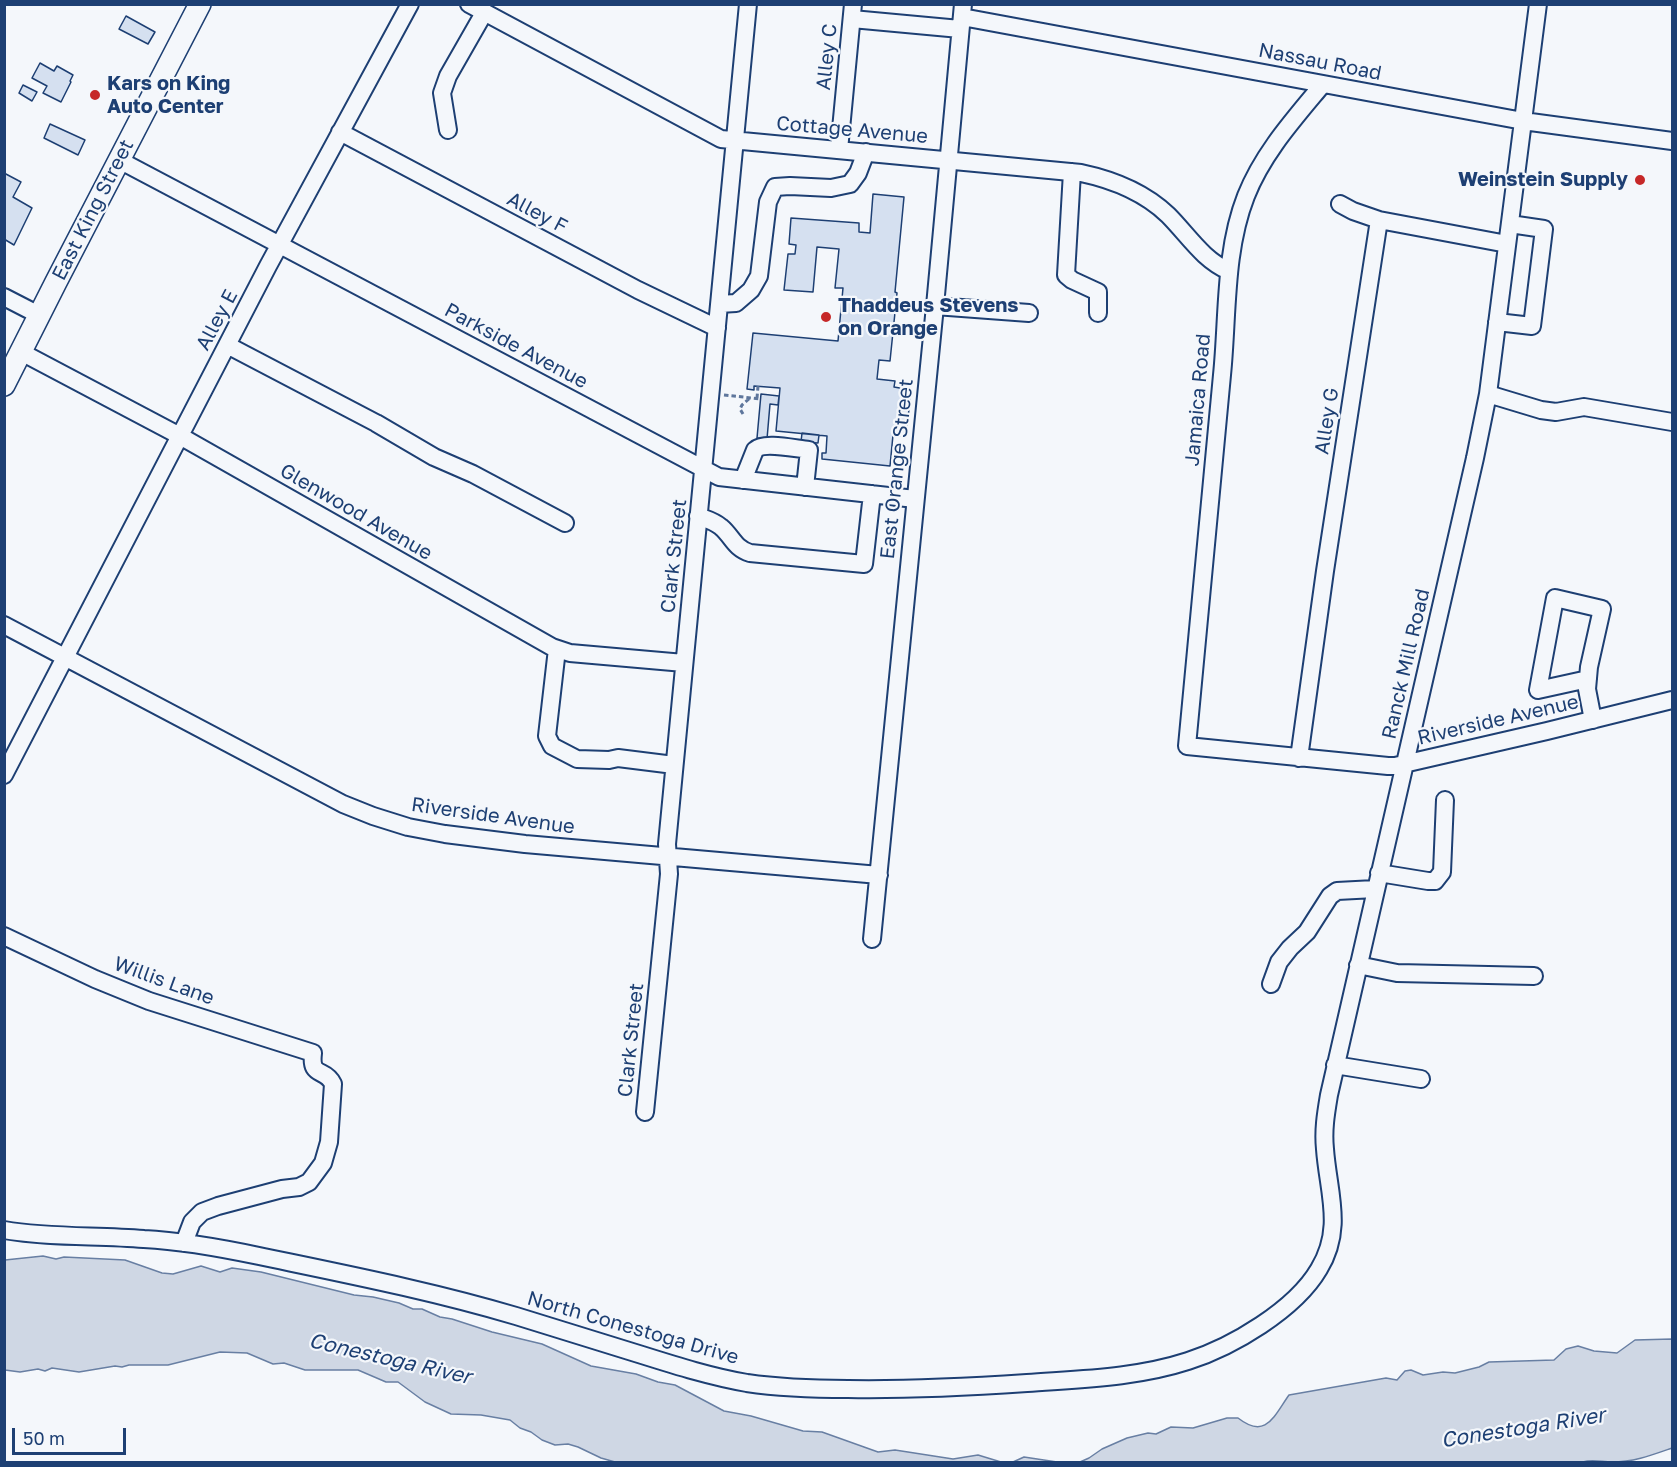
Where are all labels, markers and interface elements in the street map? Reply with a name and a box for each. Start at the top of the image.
street label: Alley C [812,23,842,91]
street label: Nassau Road [1256,38,1384,86]
place label: Kars on King Auto Center [107,72,230,119]
marker: Kars on King Auto Center [88,88,102,102]
street label: Cottage Avenue [775,111,929,149]
street label: East King Street [47,136,139,284]
place label: Weinstein Supply [1458,168,1628,192]
marker: Weinstein Supply [1633,173,1647,187]
street label: Alley F [503,187,571,239]
street label: Alley E [191,286,243,354]
place label: Thaddeus Stevens on Orange [838,294,1018,341]
street label: Parkside Avenue [440,298,592,394]
marker: Thaddeus Stevens on Orange [819,310,833,324]
street label: Jamaica Road [1180,333,1216,467]
street label: East Orange Street [876,378,918,560]
street label: Alley G [1310,386,1344,456]
street label: Glenwood Avenue [276,459,436,565]
street label: Clark Street [656,498,692,614]
street label: Ranck Mill Road [1377,586,1435,742]
street label: Riverside Avenue [1415,690,1581,750]
street label: Riverside Avenue [410,793,576,839]
street label: Willis Lane [111,952,217,1010]
street label: Clark Street [613,982,649,1098]
street label: North Conestoga Drive [524,1286,742,1370]
water label: Conestoga River [306,1328,474,1390]
water label: Conestoga River [1439,1403,1607,1453]
scale bar [15,1416,129,1454]
text: 50 m [23,1427,65,1449]

